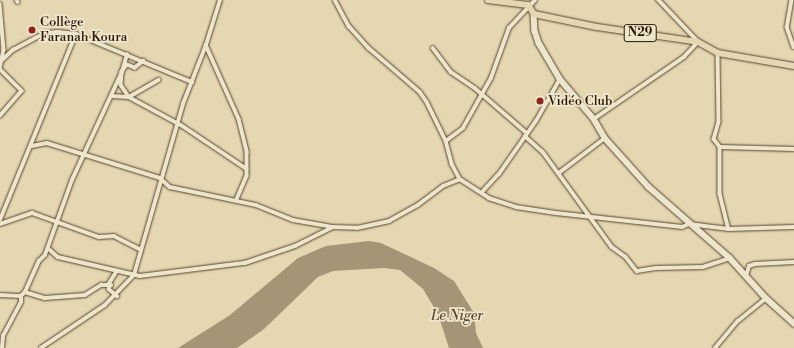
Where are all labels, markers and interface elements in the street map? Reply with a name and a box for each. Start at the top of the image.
place label: Collège Faranah Koura [40,15,127,46]
road number: N29 [623,23,657,43]
marker: Collège Faranah Koura [27,25,37,35]
place label: Vidéo Club [548,93,612,109]
marker: Vidéo Club [535,96,545,106]
water label: Le Niger [431,308,483,324]

